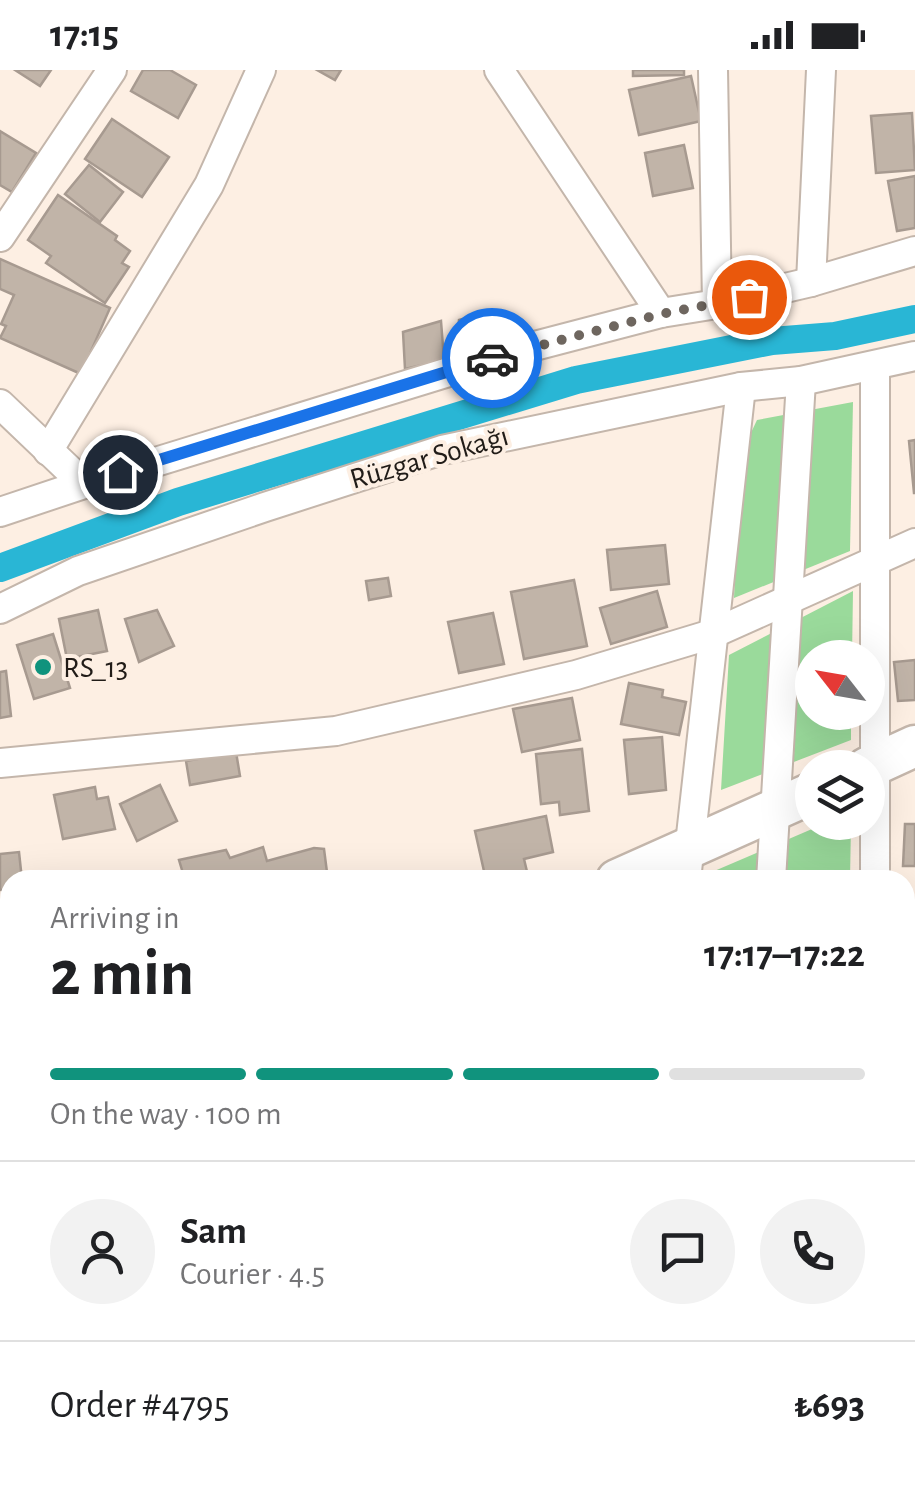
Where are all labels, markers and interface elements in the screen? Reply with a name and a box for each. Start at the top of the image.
text: 17:15 [50,16,119,54]
pin [707,255,792,340]
icon: bag [722,270,777,325]
courier [442,308,542,408]
icon: car [465,331,520,386]
street label: Rüzgar Sokağı [347,421,512,495]
pin [78,430,163,515]
icon: home [93,445,148,500]
north arrow [795,640,885,730]
map controls [795,640,885,840]
place label: RS_13 [63,653,128,683]
marker: RS_13 [32,656,54,678]
button: layers [795,750,885,840]
text: Arriving in [50,902,179,934]
text: 17:17–17:22 [704,936,865,974]
text: 2 min [50,942,194,1007]
text: On the way · 100 m [50,1098,282,1130]
button: person [50,1199,155,1304]
button: chat [630,1199,735,1304]
button: phone [760,1199,865,1304]
text: Sam [180,1213,247,1251]
text: Courier · 4.5 [180,1258,325,1290]
text: Order #4795 [50,1387,230,1425]
text: ₺693 [794,1387,865,1425]

